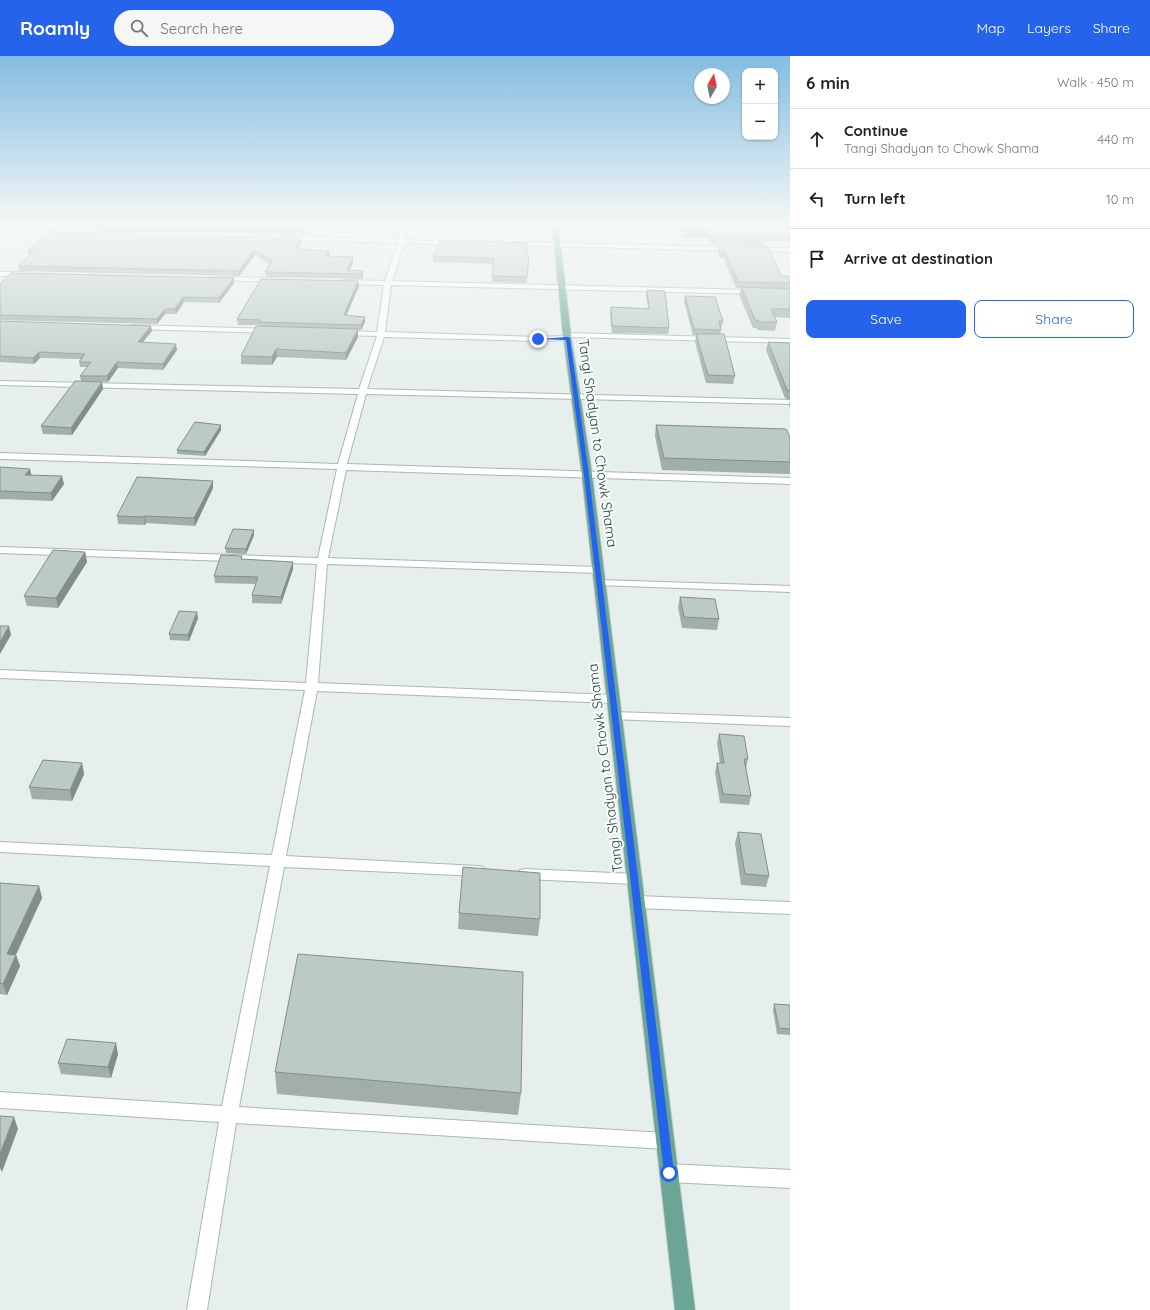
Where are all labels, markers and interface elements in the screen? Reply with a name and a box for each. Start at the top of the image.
search box [114,10,394,46]
text: Roamly [20,16,90,40]
icon: search [128,17,150,39]
text: Search here [160,19,243,38]
text: Map [976,19,1005,37]
text: Layers [1027,19,1071,37]
text: Share [1093,19,1130,37]
north arrow [694,68,730,104]
map controls [742,68,778,140]
button: + [742,68,778,104]
text: 6 min [806,72,850,93]
text: Walk · 450 m [1057,74,1134,90]
button: − [742,104,778,140]
text: Continue [844,121,908,140]
icon: ahead [806,128,828,150]
text: 440 m [1097,131,1134,147]
text: Tangi Shadyan to Chowk Shama [844,140,1039,156]
icon: left [806,188,828,210]
text: Turn left [844,189,906,208]
text: 10 m [1106,191,1134,207]
icon: arrive [806,248,828,270]
text: Arrive at destination [844,249,993,268]
button: Save [806,300,966,338]
button: Share [974,300,1134,338]
route end [529,330,547,348]
street label: Tangi Shadyan to Chowk Shama [574,338,622,548]
street label: Tangi Shadyan to Chowk Shama [583,663,627,873]
route start [660,1164,678,1182]

